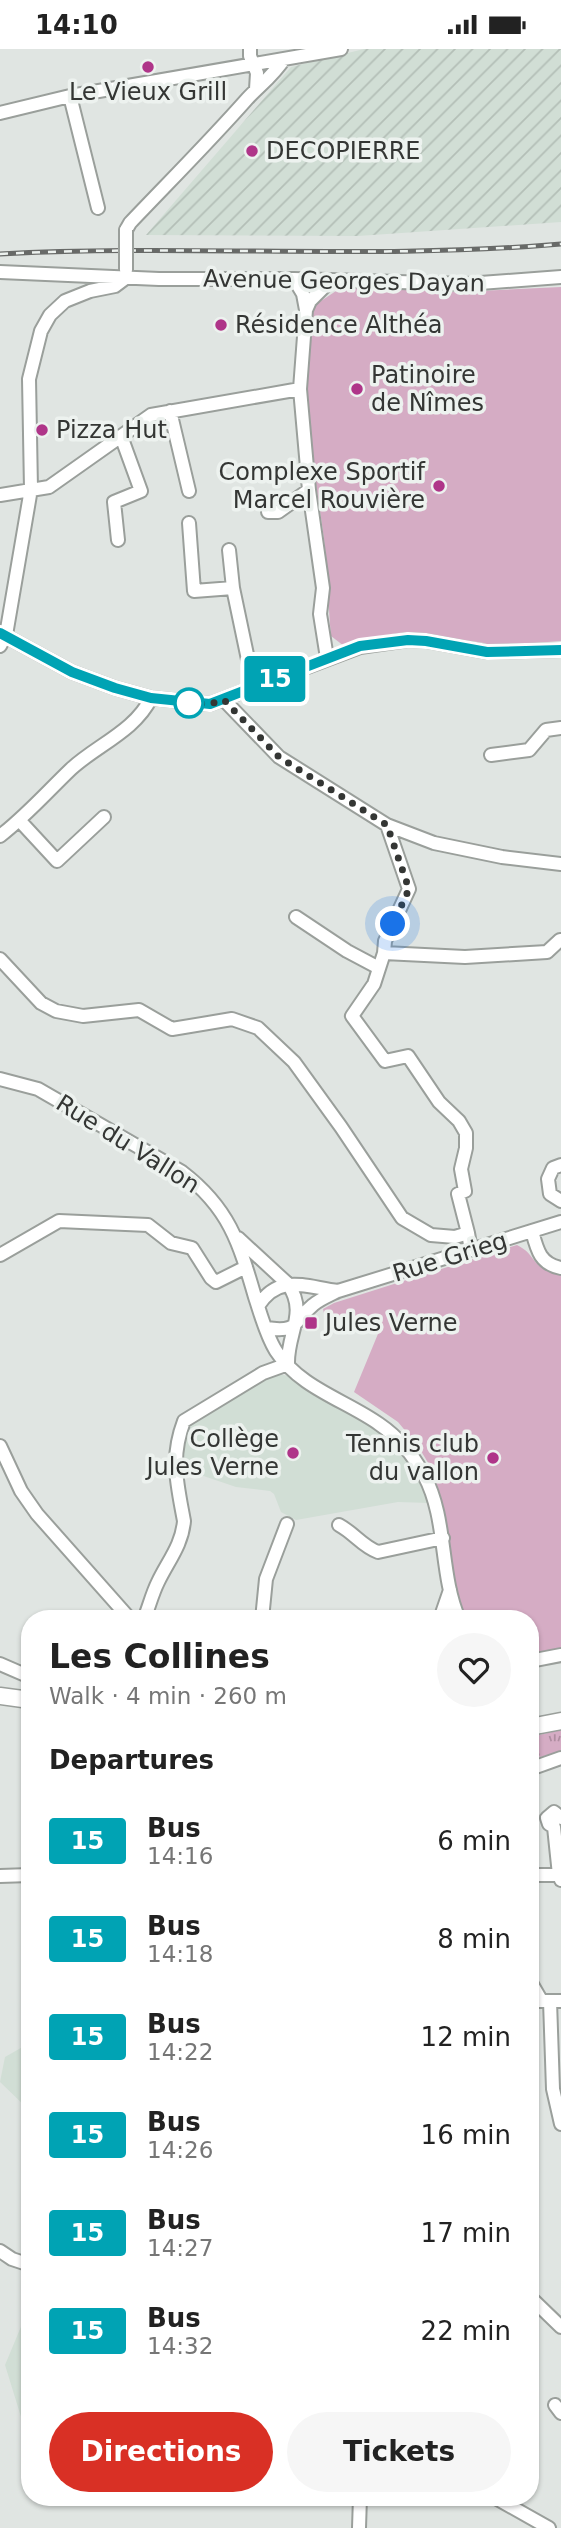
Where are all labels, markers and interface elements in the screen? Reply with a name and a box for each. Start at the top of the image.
text: 14:10 [35,10,118,40]
marker: Le Vieux Grill [140,59,156,75]
place label: Le Vieux Grill [69,78,227,106]
place label: DECOPIERRE [266,137,421,165]
marker: DECOPIERRE [244,143,260,159]
street label: Avenue Georges Dayan [203,265,485,297]
place label: Résidence Althéa [235,311,443,339]
marker: Résidence Althéa [213,317,229,333]
place label: Patinoire de Nîmes [371,361,484,417]
marker: Patinoire de Nîmes [349,381,365,397]
place label: Pizza Hut [56,416,167,444]
marker: Pizza Hut [34,422,50,438]
place label: Complexe Sportif Marcel Rouvière [219,458,426,514]
marker: Complexe Sportif Marcel Rouvière [431,478,447,494]
line badge: 15 [244,656,306,702]
text: 15 [258,665,292,693]
unlabelled marker [174,688,204,718]
your location [375,906,410,941]
street label: Rue du Vallon [51,1089,205,1199]
street label: Rue Grieg [389,1226,511,1288]
place label: Jules Verne [323,1309,458,1337]
marker: Jules Verne [303,1315,319,1331]
place label: Collège Jules Verne [144,1425,279,1481]
place label: Tennis club du vallon [345,1430,479,1486]
marker: Collège Jules Verne [285,1445,301,1461]
marker: Tennis club du vallon [485,1450,501,1466]
button: heart [437,1633,511,1707]
text: Les Collines [49,1637,270,1676]
text: Walk · 4 min · 260 m [49,1683,287,1709]
text: Departures [49,1745,214,1775]
text: Bus [147,1813,201,1843]
text: 6 min [437,1826,511,1856]
text: 15 [71,1827,104,1855]
text: 14:16 [147,1843,213,1869]
text: Bus [147,1911,201,1941]
text: 8 min [437,1924,511,1954]
text: 15 [71,1925,104,1953]
text: 14:18 [147,1941,213,1967]
text: Bus [147,2009,201,2039]
text: 12 min [421,2022,511,2052]
text: 15 [71,2023,104,2051]
text: 14:22 [147,2039,213,2065]
text: Bus [147,2107,201,2137]
text: 16 min [421,2120,511,2150]
text: 15 [71,2121,104,2149]
text: 14:26 [147,2137,213,2163]
text: Bus [147,2205,201,2235]
text: 17 min [421,2218,511,2248]
text: 15 [71,2219,104,2247]
text: 14:27 [147,2235,213,2261]
text: Bus [147,2303,201,2333]
text: 22 min [421,2316,511,2346]
text: 15 [71,2317,104,2345]
text: 14:32 [147,2333,213,2359]
button: Directions [49,2412,273,2492]
button: Tickets [287,2412,511,2492]

